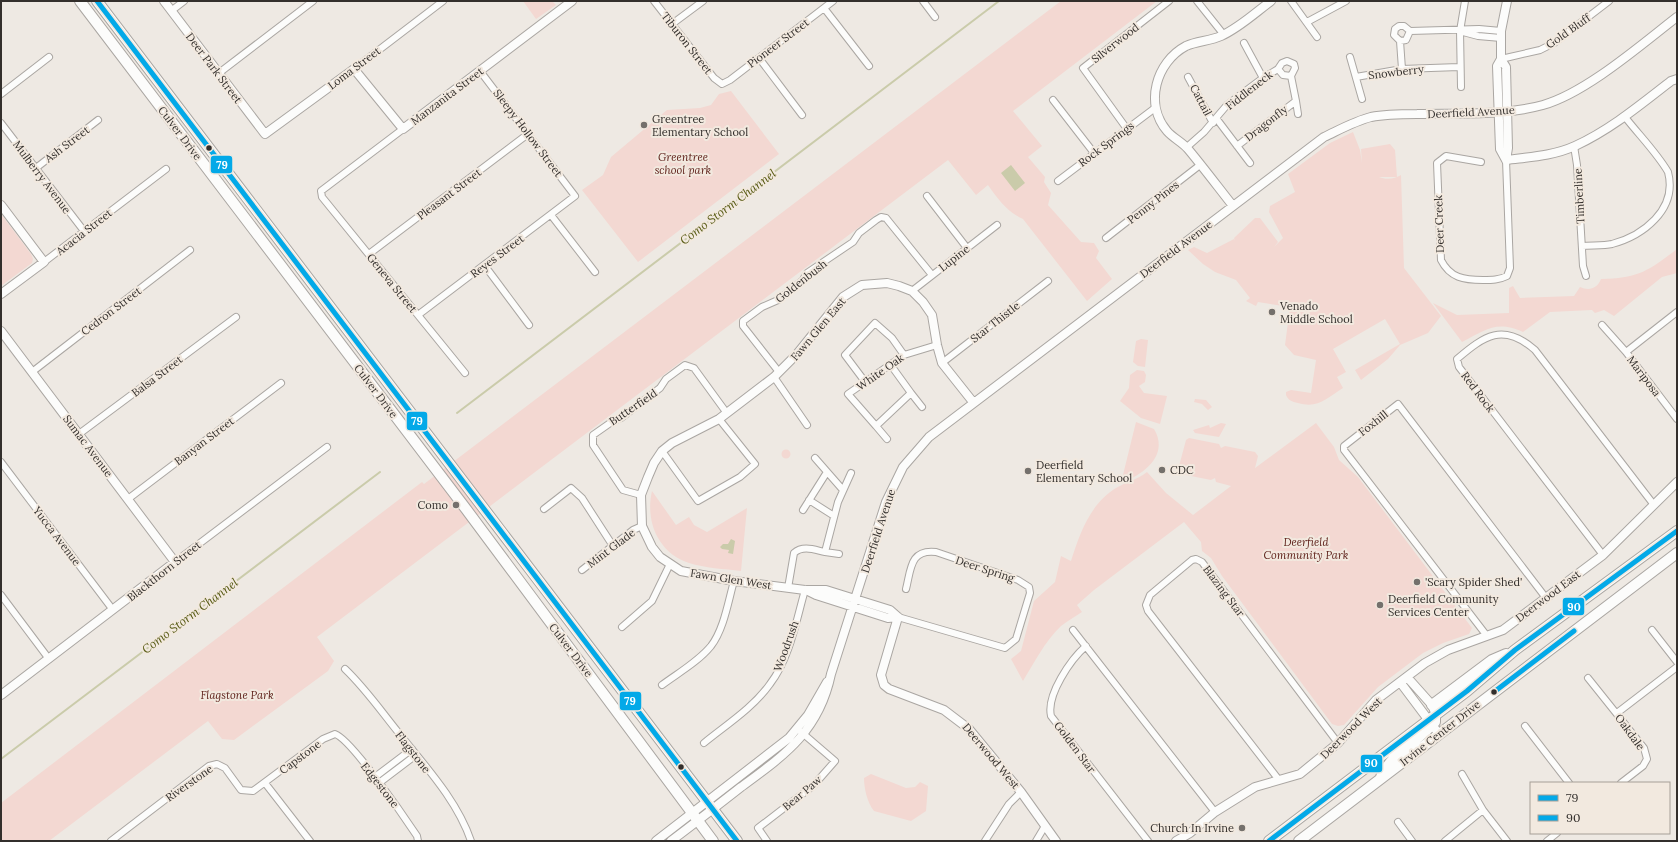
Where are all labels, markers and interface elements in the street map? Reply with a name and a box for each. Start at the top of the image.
street label: Tiburon Street [658,9,716,77]
street label: Gold Bluff [1543,10,1594,51]
street label: Pioneer Street [744,15,812,71]
street label: Silverwood [1088,20,1142,66]
street label: Deer Park Street [183,30,246,107]
street label: Loma Street [325,43,384,92]
street label: Snowberry [1367,62,1425,82]
street label: Manzanita Street [408,64,487,128]
street label: Fiddleneck [1223,67,1275,113]
street label: Cattail [1187,82,1215,118]
street label: Sleepy Hollow Street [490,86,566,180]
street label: Dragonfly [1242,102,1290,144]
street label: Culver Drive [155,103,205,163]
street label: Deerfield Avenue [1427,103,1515,121]
place label: Greentree Elementary School [652,112,748,139]
street label: Rock Springs [1075,118,1137,170]
marker: Greentree Elementary School [639,120,649,130]
street label: Ash Street [41,122,93,166]
street label: Mulberry Avenue [10,138,74,216]
unlabelled marker [204,143,214,153]
park label: Greentree school park [655,150,712,177]
line badge: 79 [210,155,233,174]
text: 79 [216,158,228,172]
street label: Pleasant Street [414,165,485,223]
water label: Como Storm Channel [677,165,779,248]
street label: Timberline [1571,168,1587,224]
street label: Penny Pines [1124,177,1182,227]
street label: Deer Creek [1431,195,1447,253]
street label: Acacia Street [52,205,115,259]
street label: Deerfield Avenue [1137,217,1215,281]
street label: Reyes Street [467,231,527,281]
street label: Lupine [936,242,972,274]
street label: Geneva Street [364,251,421,316]
street label: Goldenbush [772,256,830,306]
street label: Cedron Street [78,283,145,338]
street label: Fawn Glen East [787,294,849,363]
street label: Star Thistle [968,298,1023,346]
place label: Venado Middle School [1279,299,1353,326]
marker: Venado Middle School [1267,307,1277,317]
street label: White Oak [854,351,906,393]
street label: Balsa Street [129,352,186,400]
street label: Mariposa [1624,353,1664,399]
street label: Culver Drive [351,361,401,421]
street label: Red Rock [1458,369,1498,415]
street label: Butterfield [606,386,660,428]
street label: Foxhill [1355,407,1391,439]
line badge: 79 [406,411,428,431]
street label: Sumac Avenue [60,412,116,480]
street label: Banyan Street [171,413,237,468]
text: 79 [411,414,423,428]
place label: Deerfield Elementary School [1036,458,1132,485]
place label: CDC [1170,463,1194,477]
marker: CDC [1157,465,1167,475]
marker: Deerfield Elementary School [1023,466,1033,476]
street label: Deerfield Avenue [858,487,898,575]
place label: Como [418,498,448,512]
marker: Como [451,500,461,510]
street label: Yucca Avenue [30,503,84,568]
street label: Mint Glade [584,525,638,571]
park label: Deerfield Community Park [1263,535,1349,562]
street label: Blackthorn Street [124,537,204,604]
street label: Deer Spring [954,553,1017,585]
street label: Blazing Star [1200,563,1248,620]
street label: Fawn Glen West [689,566,773,592]
street label: Deerwood East [1513,567,1584,625]
water label: Como Storm Channel [139,574,241,657]
place label: 'Scary Spider Shed' [1425,575,1522,589]
marker: 'Scary Spider Shed' [1412,577,1422,587]
place label: Deerfield Community Services Center [1388,592,1499,619]
line badge: 90 [1562,597,1585,616]
marker: Deerfield Community Services Center [1375,600,1385,610]
text: 90 [1567,600,1581,614]
street label: Woodrush [770,618,802,673]
street label: Culver Drive [546,620,596,680]
unlabelled marker [1489,687,1499,697]
park label: Flagstone Park [200,688,274,702]
line badge: 79 [619,691,642,711]
text: 79 [624,694,636,708]
street label: Deerwood West [1317,694,1385,762]
street label: Irvine Center Drive [1397,697,1483,769]
street label: Oakdale [1612,711,1648,753]
street label: Golden Star [1051,719,1099,776]
street label: Deerwood West [959,720,1023,792]
street label: Flagstone [392,728,434,776]
street label: Capstone [276,737,324,777]
line badge: 90 [1360,754,1383,773]
text: 90 [1364,756,1378,770]
street label: Edgestone [358,759,402,811]
street label: Riverstone [163,762,215,804]
unlabelled marker [676,762,686,772]
street label: Bear Paw [779,772,825,813]
legend [1530,782,1670,834]
text: 79 [1566,790,1579,805]
text: 90 [1566,810,1580,825]
place label: Church In Irvine [1150,821,1234,835]
marker: Church In Irvine [1237,823,1247,833]

